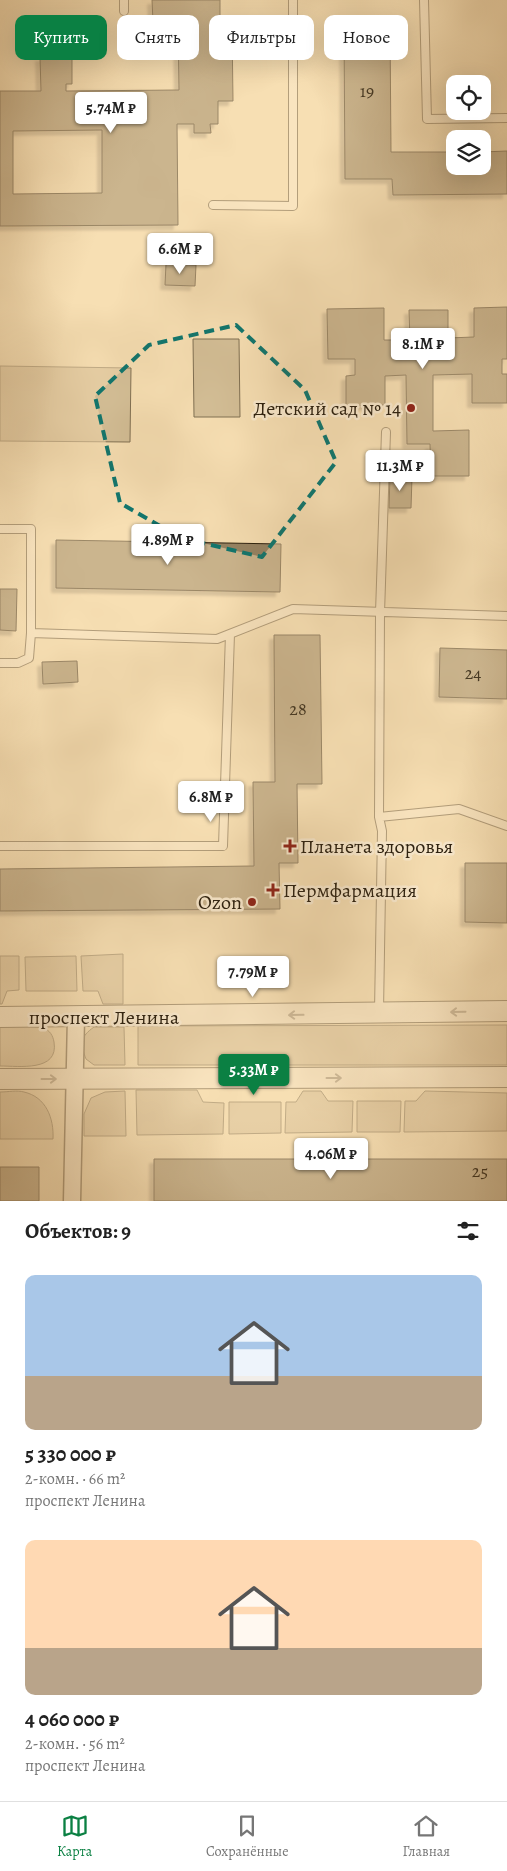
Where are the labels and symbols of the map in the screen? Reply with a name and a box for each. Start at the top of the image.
house number: 19 [360,79,374,103]
pin: 5.74M ₽ [65,92,157,134]
pin: 6.6M ₽ [139,232,221,275]
pin: 8.1M ₽ [382,328,464,370]
place label: Детский сад № 14 [253,395,401,422]
marker: Детский сад № 14 [405,402,417,414]
pin: 11.3M ₽ [354,450,446,492]
pin: 4.89M ₽ [122,524,214,566]
house number: 24 [465,661,481,685]
house number: 28 [289,697,307,721]
pin: 6.8M ₽ [170,780,252,823]
place label: Планета здоровья [300,833,453,860]
marker: Планета здоровья [284,840,296,852]
place label: Пермфармация [283,877,417,904]
marker: Пермфармация [267,884,279,896]
place label: Ozon [198,889,242,916]
marker: Ozon [246,896,258,908]
pin: 7.79M ₽ [207,956,299,998]
street label: проспект Ленина [29,1004,180,1031]
one-way arrow [451,1007,467,1017]
one-way arrow [288,1010,304,1020]
pin: 5.33M ₽ [208,1054,300,1096]
one-way arrow [325,1073,341,1083]
one-way arrow [40,1074,56,1084]
pin: 4.06M ₽ [285,1138,377,1180]
house number: 25 [472,1159,488,1183]

